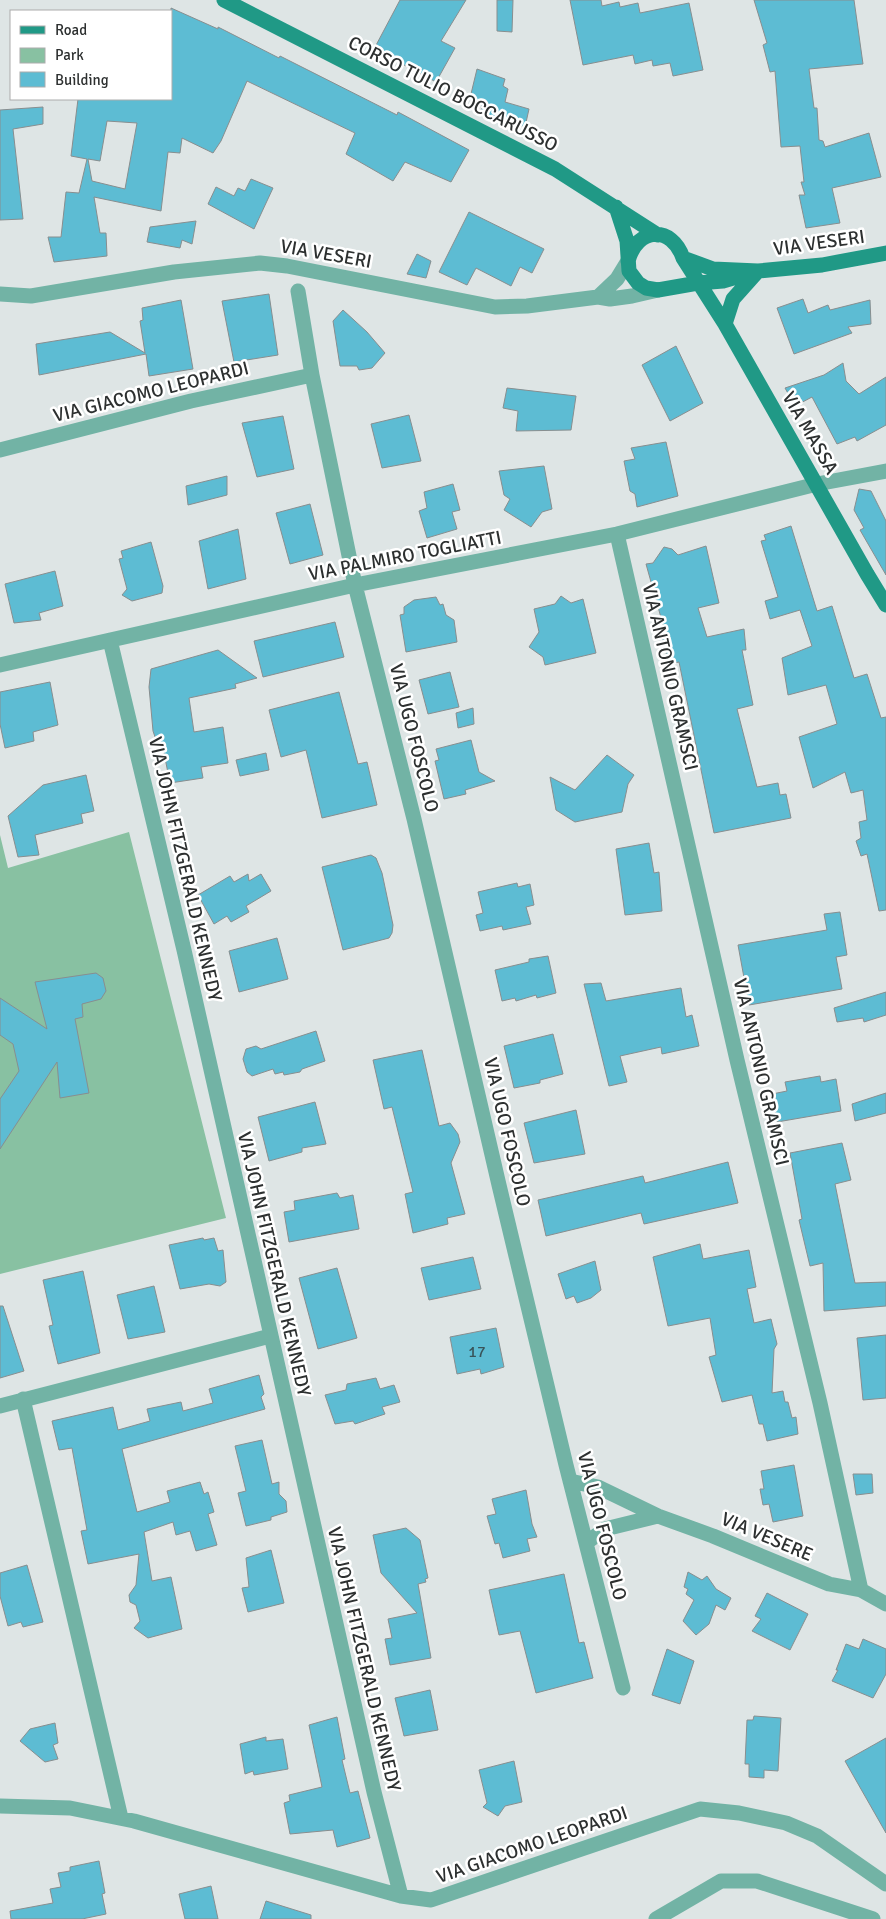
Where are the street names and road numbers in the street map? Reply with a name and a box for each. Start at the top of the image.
street label: CORSO TULIO BOCCARUSSO [344,31,562,157]
street label: VIA VESERI [772,225,866,261]
street label: VIA VESERI [278,234,374,274]
street label: VIA GIACOMO LEOPARDI [51,356,251,428]
street label: VIA MASSA [777,387,844,479]
street label: VIA PALMIRO TOGLIATTI [306,526,504,586]
street label: VIA ANTONIO GRAMSCI [637,581,703,773]
street label: VIA UGO FOSCOLO [384,661,444,815]
street label: VIA JOHN FITZGERALD KENNEDY [143,734,227,1004]
street label: VIA ANTONIO GRAMSCI [728,976,794,1168]
street label: VIA UGO FOSCOLO [478,1055,536,1209]
street label: VIA JOHN FITZGERALD KENNEDY [232,1129,316,1399]
street label: VIA UGO FOSCOLO [572,1449,632,1603]
street label: VIA VESERE [717,1507,817,1567]
street label: VIA JOHN FITZGERALD KENNEDY [322,1524,406,1794]
street label: VIA GIACOMO LEOPARDI [433,1801,631,1889]

